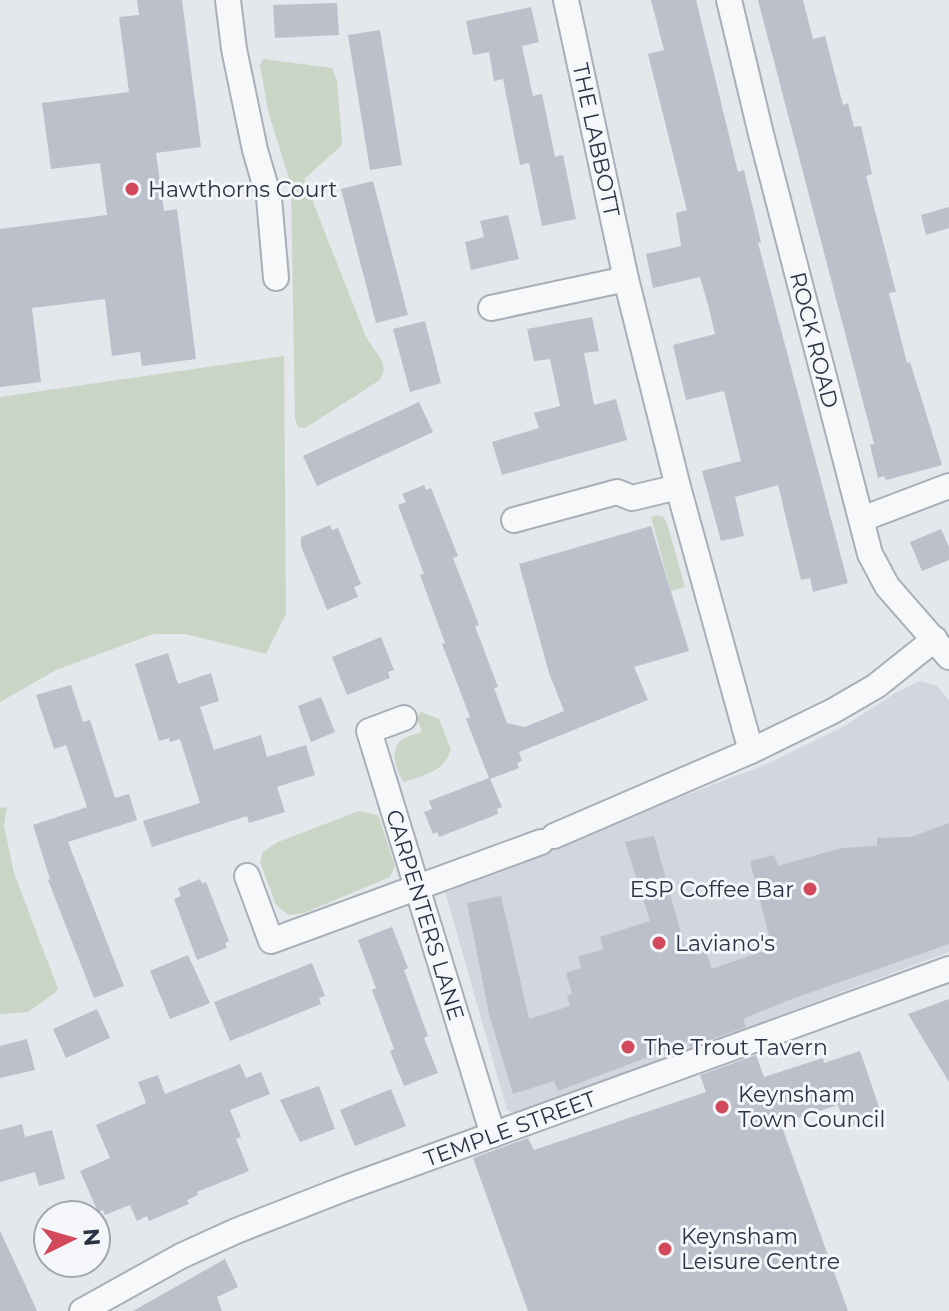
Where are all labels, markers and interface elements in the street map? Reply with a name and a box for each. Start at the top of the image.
street label: THE LABBOTT [567,61,626,220]
place label: Hawthorns Court [148,176,338,203]
marker: Hawthorns Court [123,180,141,198]
street label: ROCK ROAD [784,269,844,411]
street label: CARPENTERS LANE [380,806,470,1024]
place label: ESP Coffee Bar [630,876,794,903]
marker: ESP Coffee Bar [801,880,819,898]
place label: Laviano's [675,930,775,957]
marker: Laviano's [650,934,668,952]
place label: The Trout Tavern [644,1034,828,1061]
marker: The Trout Tavern [619,1038,637,1056]
place label: Keynsham Town Council [738,1081,885,1133]
street label: TEMPLE STREET [420,1085,600,1173]
marker: Keynsham Town Council [713,1098,731,1116]
north arrow [32,1199,112,1279]
place label: Keynsham Leisure Centre [681,1223,840,1275]
text: N [77,1227,106,1247]
marker: Keynsham Leisure Centre [656,1240,674,1258]

